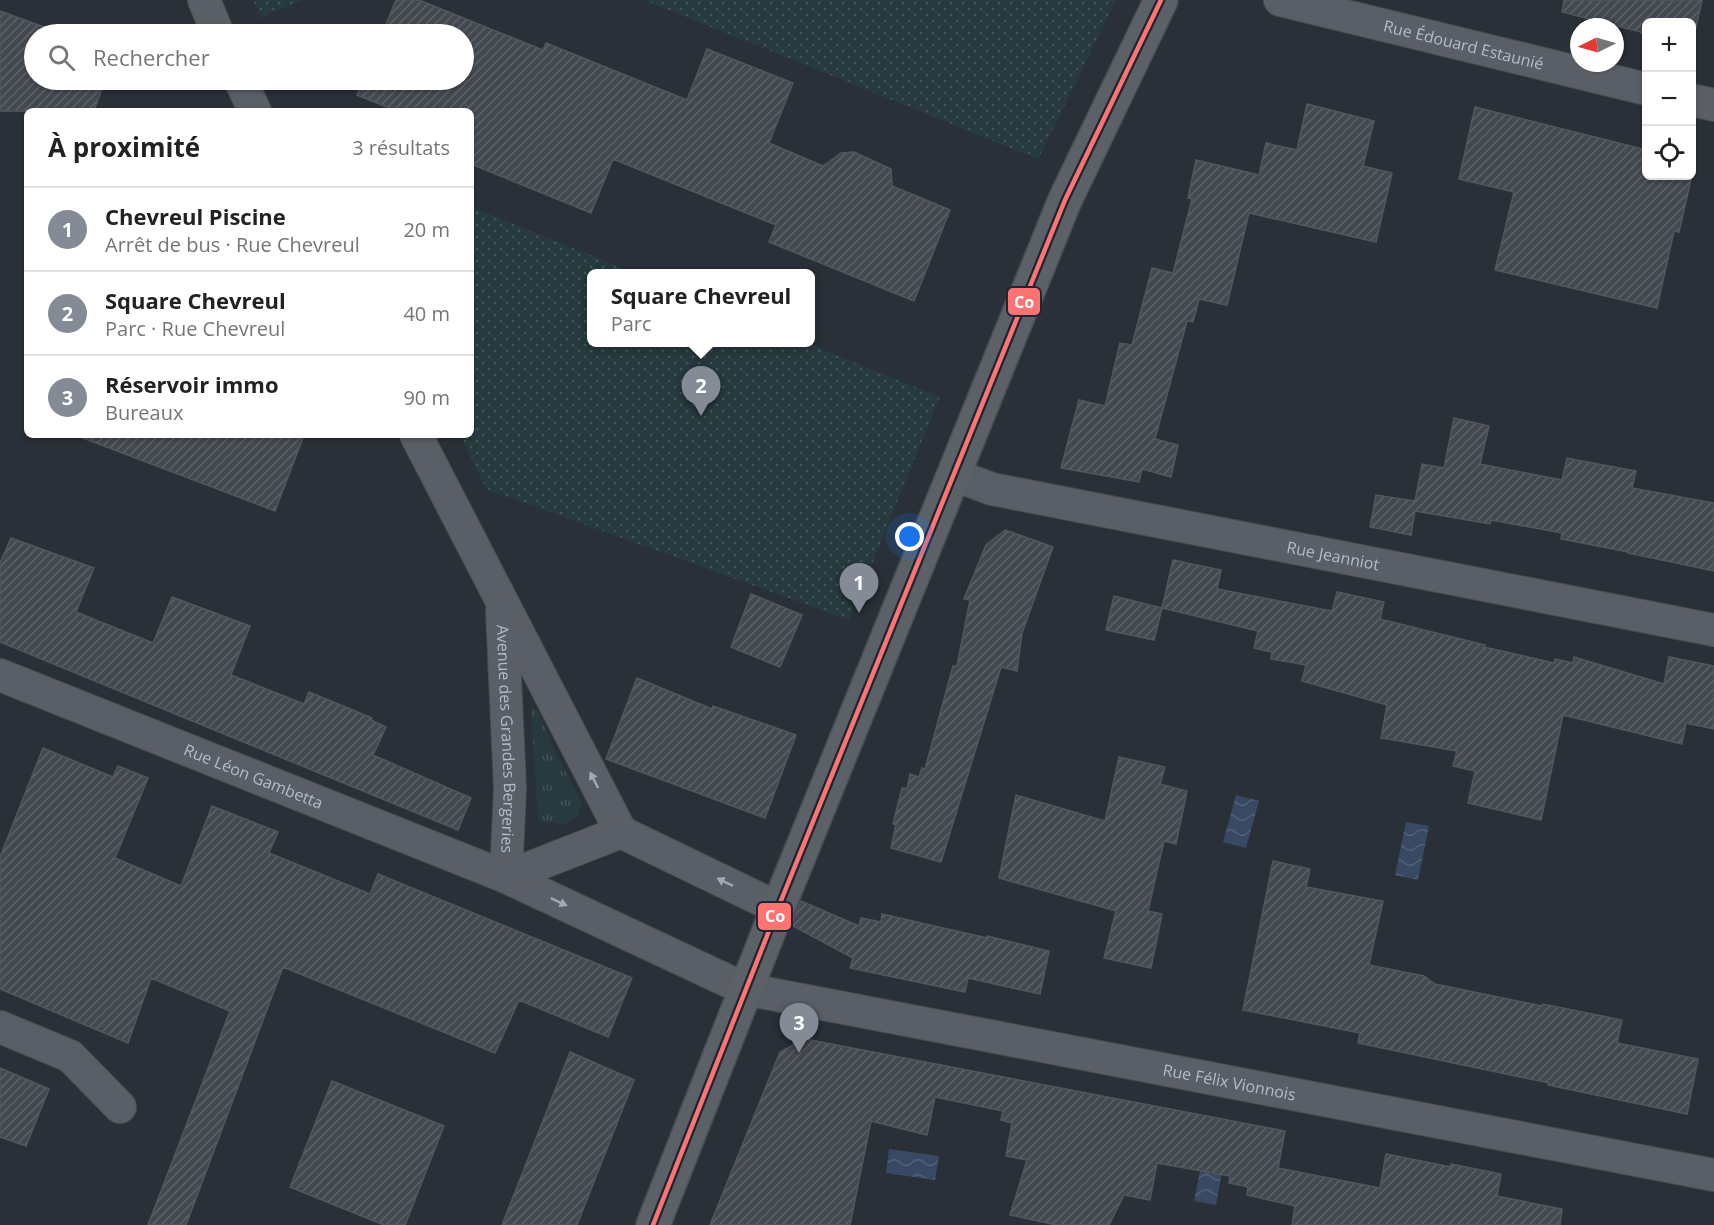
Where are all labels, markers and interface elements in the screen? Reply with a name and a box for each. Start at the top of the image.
street label: Rue Édouard Estaunié [1381,15,1546,75]
north arrow [1570,18,1624,72]
map controls [1642,18,1696,180]
button: + [1642,18,1696,72]
search box [24,24,474,90]
icon: search [45,41,78,74]
text: Rechercher [93,42,210,72]
button: − [1642,72,1696,126]
button: locate [1642,126,1696,180]
text: À proximité [48,129,200,165]
text: 3 résultats [352,134,450,161]
text: Chevreul Piscine [105,201,286,231]
text: 1 [62,216,73,243]
text: 20 m [403,216,450,243]
text: Arrêt de bus · Rue Chevreul [105,231,360,258]
popup [587,269,815,347]
text: Square Chevreul [611,280,791,310]
text: Square Chevreul [105,285,286,315]
line badge: Co [1007,287,1041,316]
text: Co [1014,291,1034,313]
text: 2 [62,300,73,327]
text: 40 m [403,300,450,327]
text: Parc [611,310,652,337]
text: Parc · Rue Chevreul [105,315,285,342]
pin: 2 [682,366,720,416]
text: Réservoir immo [105,369,279,399]
text: 3 [62,384,73,411]
text: 90 m [403,384,450,411]
text: Bureaux [105,399,183,426]
your location [895,522,924,551]
street label: Rue Jeanniot [1285,536,1382,575]
pin: 1 [840,564,878,613]
street label: Avenue des Grandes Bergeries [492,624,521,854]
street label: Rue Léon Gambetta [181,739,326,814]
one-way arrow [589,771,599,788]
one-way arrow [716,877,733,887]
one-way arrow [550,897,567,906]
line badge: Co [757,902,792,931]
text: Co [765,905,785,927]
pin: 3 [780,1004,818,1053]
street label: Rue Félix Vionnois [1161,1058,1298,1105]

